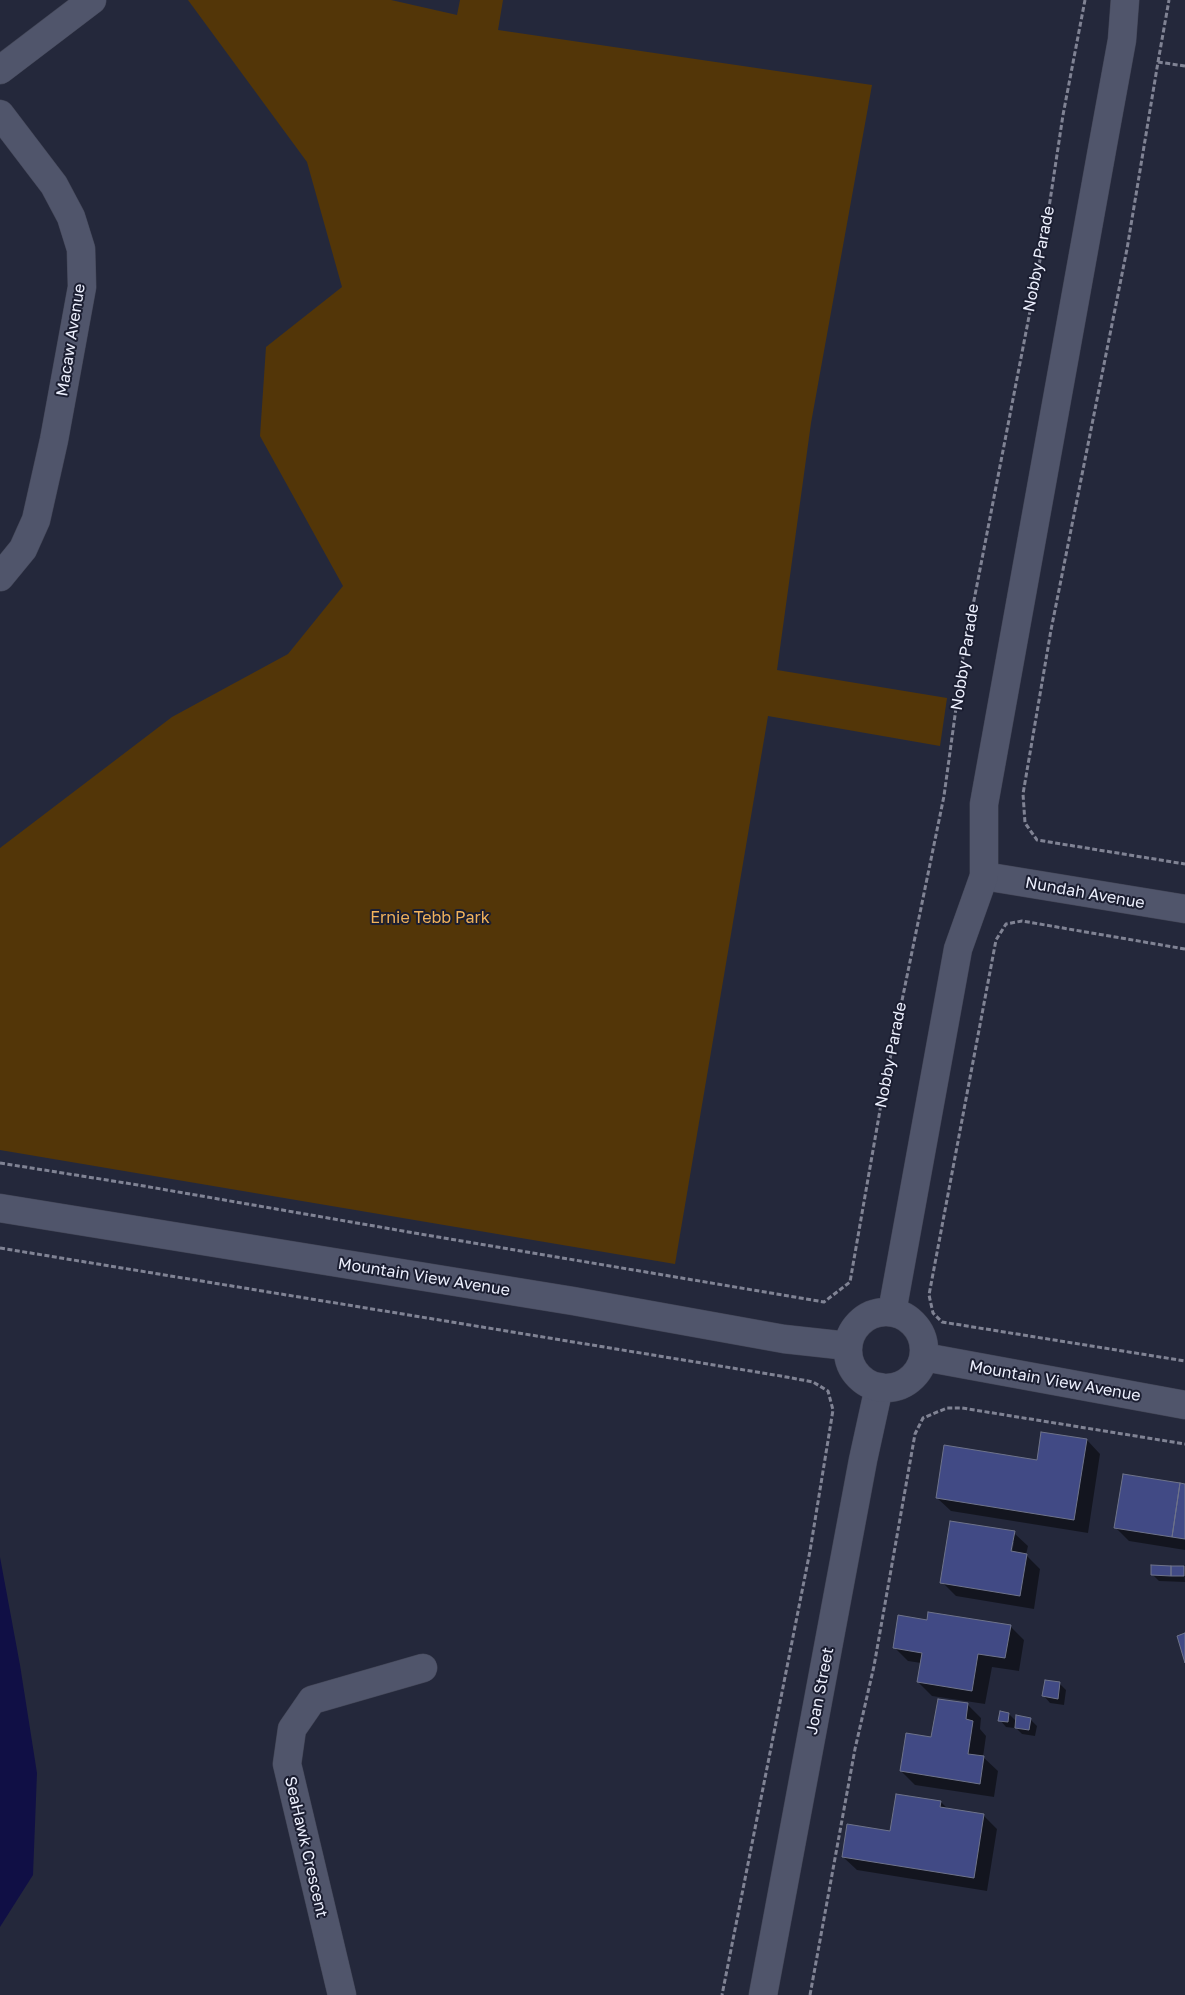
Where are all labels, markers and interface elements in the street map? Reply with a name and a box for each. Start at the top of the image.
street label: Nobby Parade [1019,204,1059,314]
street label: Macaw Avenue [53,282,89,398]
street label: Nobby Parade [947,602,983,712]
street label: Nundah Avenue [1024,873,1146,913]
park label: Ernie Tebb Park [370,908,490,928]
street label: Nobby Parade [871,1000,911,1110]
street label: Mountain View Avenue [337,1254,511,1300]
street label: Mountain View Avenue [968,1356,1142,1406]
street label: Joan Street [802,1646,838,1736]
street label: SeaHawk Crescent [280,1774,332,1920]

